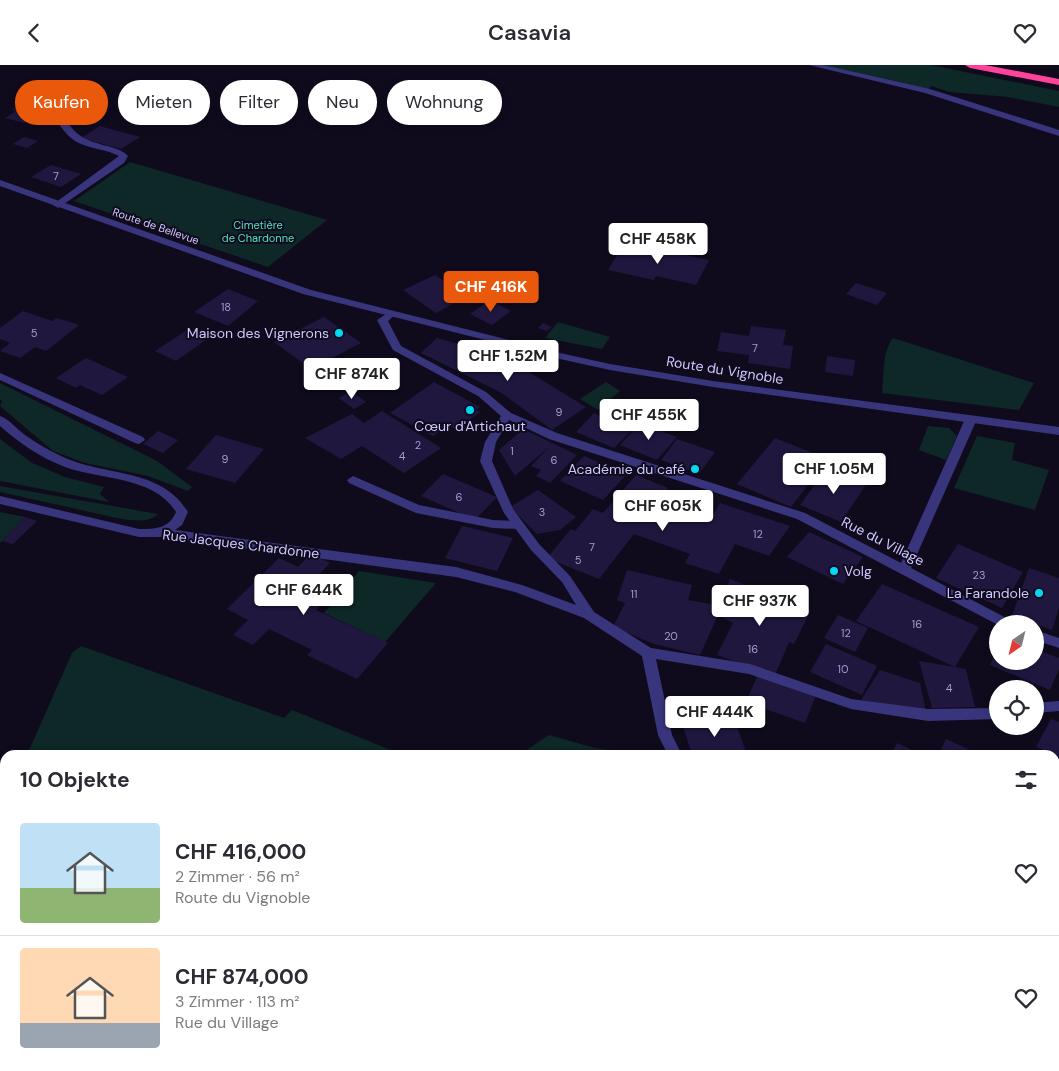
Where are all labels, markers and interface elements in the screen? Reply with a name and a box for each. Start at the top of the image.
text: Casavia [488,18,571,47]
icon: back [20,19,48,47]
icon: heart [1011,19,1039,47]
chip: Kaufen [15,80,108,125]
chip: Mieten [118,80,210,125]
chip: Filter [220,80,298,125]
chip: Neu [308,80,377,125]
chip: Wohnung [387,80,502,125]
house number: 7 [53,169,59,183]
street label: Route de Bellevue [111,205,201,247]
park label: Cimetière de Chardonne [222,218,294,245]
pin: CHF 458K [606,223,710,265]
text: CHF 458K [620,228,696,249]
pin: CHF 416K [439,271,543,313]
text: CHF 416K [455,276,527,297]
house number: 18 [221,300,231,314]
place label: Maison des Vignerons [187,324,329,342]
house number: 5 [31,326,38,340]
marker: Maison des Vignerons [333,327,345,339]
pin: CHF 1.52M [451,339,565,382]
house number: 7 [752,341,758,355]
text: CHF 1.52M [469,345,548,366]
street label: Route du Vignoble [665,352,785,388]
pin: CHF 874K [300,357,404,400]
text: CHF 874K [315,363,389,384]
pin: CHF 455K [597,399,701,441]
marker: Cœur d'Artichaut [464,404,476,416]
text: CHF 455K [611,404,687,425]
house number: 9 [556,405,563,419]
place label: Cœur d'Artichaut [414,417,526,435]
house number: 2 [415,438,421,452]
house number: 1 [510,444,514,458]
house number: 4 [399,449,406,463]
house number: 9 [222,452,229,466]
house number: 6 [551,453,558,467]
pin: CHF 1.05M [777,453,891,495]
text: CHF 1.05M [794,458,874,479]
place label: Académie du café [568,460,685,478]
marker: Académie du café [689,463,701,475]
pin: CHF 605K [611,489,715,532]
house number: 6 [456,490,463,504]
text: CHF 605K [624,495,702,516]
house number: 3 [539,505,545,519]
street label: Rue du Village [839,512,927,570]
street label: Rue Jacques Chardonne [162,525,320,563]
house number: 12 [753,527,763,541]
house number: 7 [589,540,595,554]
house number: 5 [575,553,582,567]
place label: Volg [844,562,872,580]
marker: Volg [828,565,840,577]
house number: 23 [973,568,985,582]
pin: CHF 644K [252,573,356,616]
text: CHF 644K [265,579,343,600]
place label: La Farandole [947,584,1029,602]
pin: CHF 937K [708,585,812,627]
house number: 11 [631,587,637,601]
marker: La Farandole [1033,587,1045,599]
text: CHF 937K [723,590,797,611]
north arrow [989,615,1044,670]
map controls [989,615,1044,735]
house number: 16 [912,617,922,631]
house number: 12 [841,626,851,640]
house number: 20 [664,629,678,643]
house number: 16 [748,642,758,656]
house number: 10 [838,662,848,676]
button: locate [989,680,1044,735]
house number: 4 [946,681,953,695]
pin: CHF 444K [663,695,767,738]
text: CHF 444K [676,701,754,722]
text: 10 Objekte [20,766,130,794]
icon: filters [1012,766,1040,794]
text: CHF 416,000 [175,838,306,866]
icon: home [60,843,120,903]
icon: heart [1012,859,1040,887]
text: 2 Zimmer · 56 m² [175,866,300,887]
text: Route du Vignoble [175,887,310,908]
text: CHF 874,000 [175,963,309,991]
icon: home [60,968,120,1028]
icon: heart [1012,984,1040,1012]
text: 3 Zimmer · 113 m² [175,991,300,1012]
text: Rue du Village [175,1012,279,1033]

